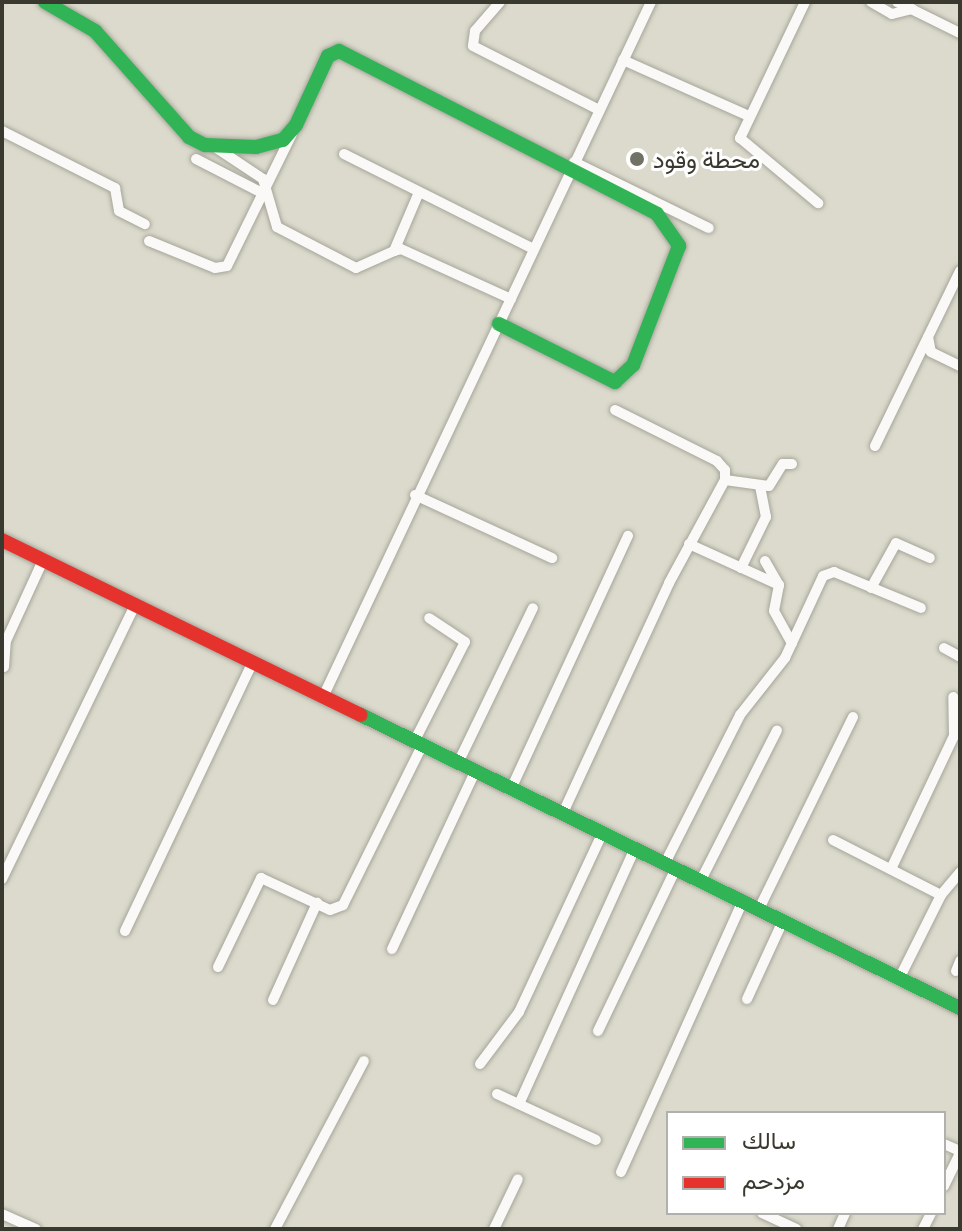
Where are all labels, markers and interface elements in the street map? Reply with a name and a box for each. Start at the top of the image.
place label: محطة وقود [653,145,760,173]
marker: محطة وقود [628,150,646,168]
legend [666,1111,946,1215]
text: سالك [742,1125,796,1154]
text: مزدحم [742,1165,805,1194]

